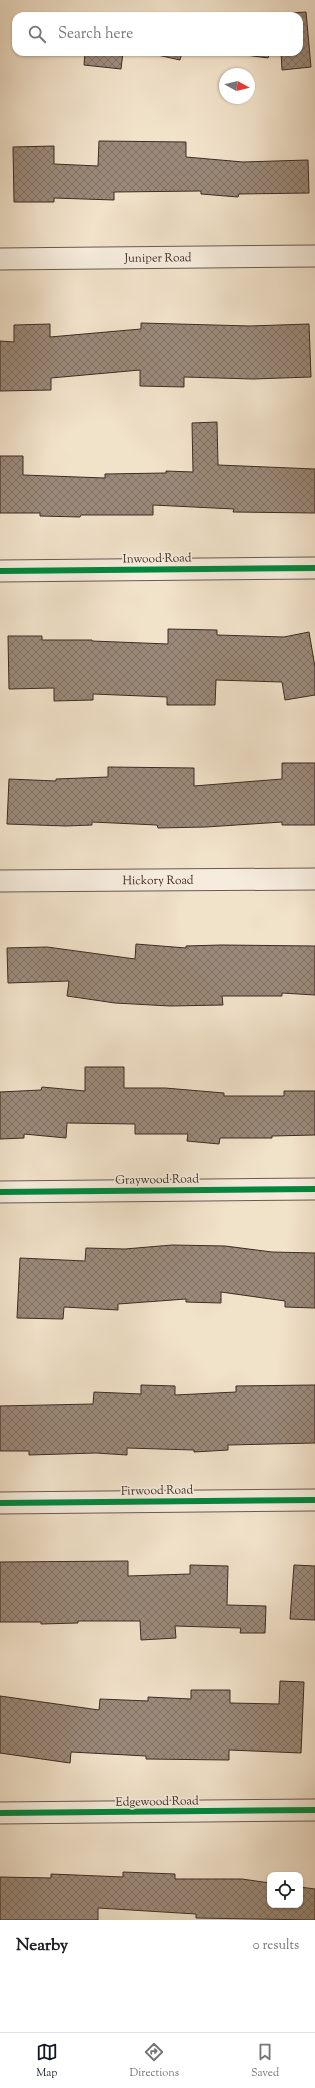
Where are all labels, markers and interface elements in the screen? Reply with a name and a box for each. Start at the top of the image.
search box [12,12,303,56]
icon: search [26,23,48,45]
text: Search here [58,24,133,45]
north arrow [219,68,255,104]
street label: Juniper Road [123,249,192,268]
street label: Inwood Road [122,549,192,569]
street label: Hickory Road [122,872,194,890]
street label: Graywood Road [115,1170,199,1190]
street label: Firwood Road [121,1481,194,1501]
street label: Edgewood Road [115,1792,199,1812]
map controls [267,1872,303,1908]
button: locate [267,1872,303,1908]
text: Nearby [16,1934,68,1958]
text: 0 results [253,1937,299,1955]
tab: Map [36,2041,58,2081]
tab: Directions [130,2041,179,2081]
tab: Saved [251,2041,279,2081]

